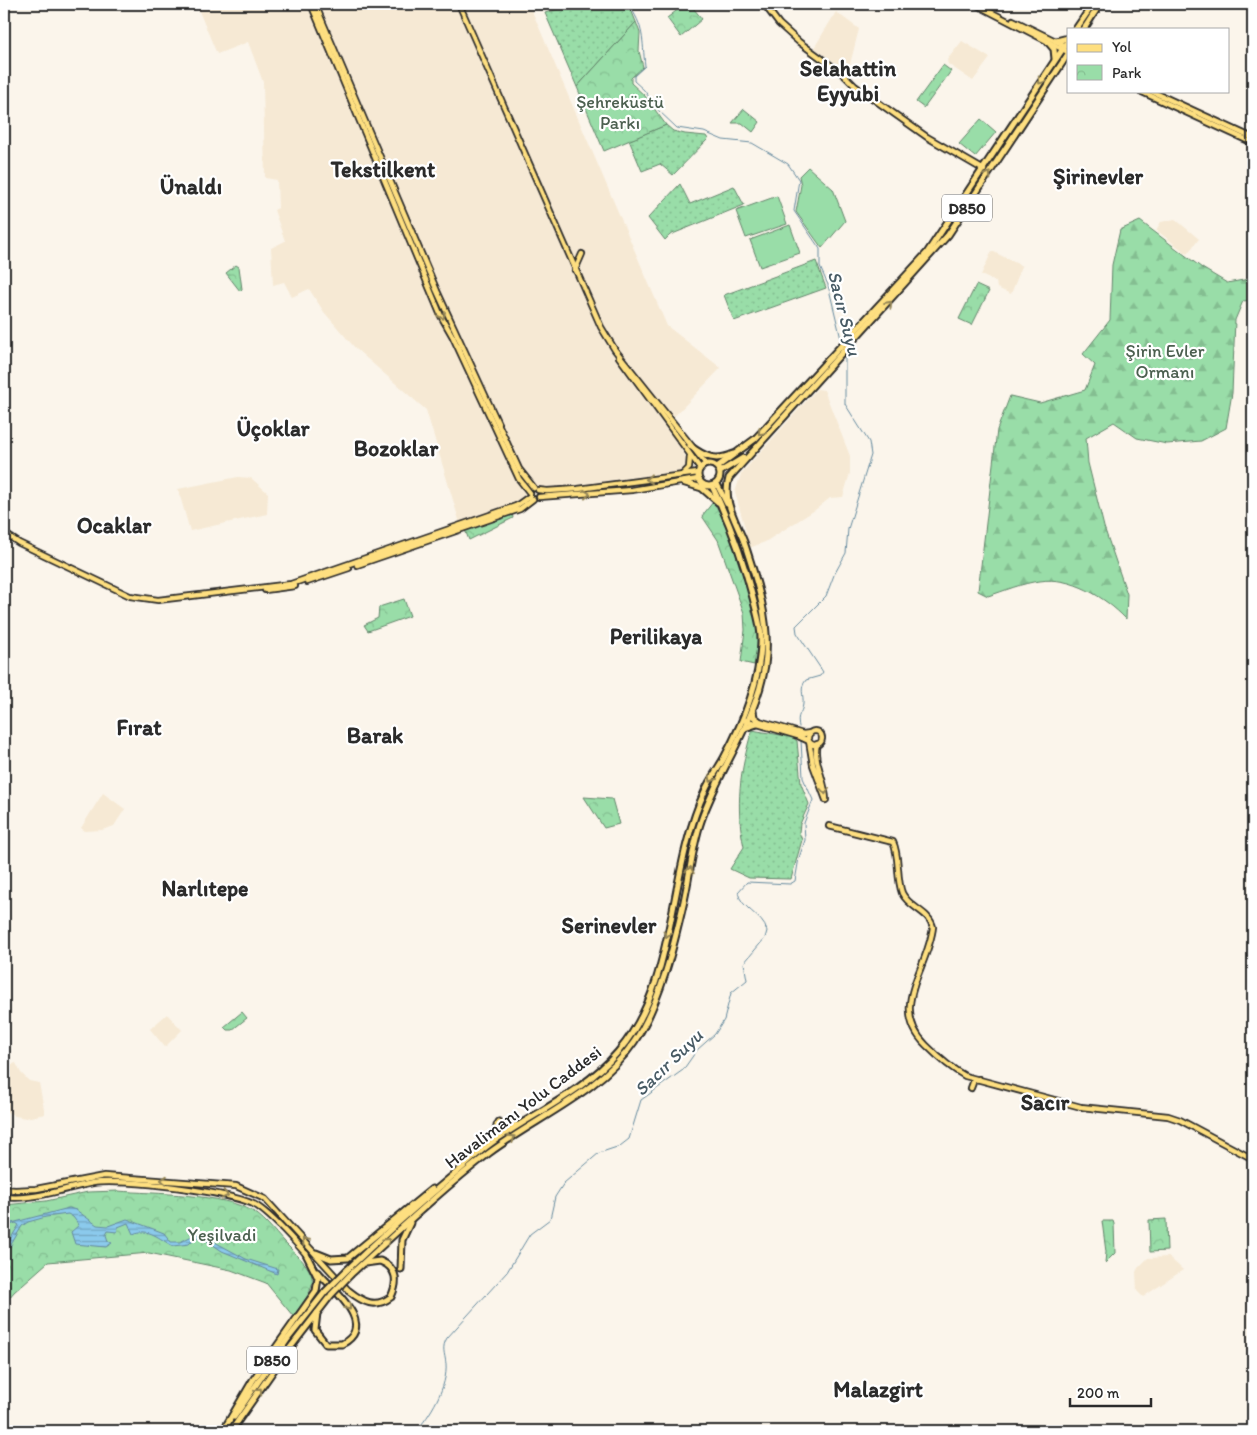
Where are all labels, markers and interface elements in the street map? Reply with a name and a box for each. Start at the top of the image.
legend [1067,28,1230,92]
text: Yol [1112,38,1132,56]
district label: Selahattin Eyyubi [800,55,897,107]
text: Park [1112,64,1142,82]
one-way arrow [1038,76,1048,85]
park label: Şehreküstü Parkı [576,91,664,134]
district label: Tekstilkent [330,156,436,183]
district label: Şirinevler [1053,163,1144,190]
one-way arrow [981,171,991,180]
district label: Ünaldı [160,173,222,200]
road number: D850 [942,194,992,222]
water label: Sacır Suyu [823,268,866,359]
one-way arrow [883,300,892,309]
one-way arrow [436,311,446,320]
park label: Şirin Evler Ormanı [1126,340,1205,383]
district label: Üçoklar [236,415,311,442]
one-way arrow [758,426,767,435]
district label: Bozoklar [354,435,439,462]
one-way arrow [645,473,653,484]
one-way arrow [584,489,592,500]
district label: Ocaklar [77,512,153,539]
district label: Perilikaya [610,623,702,650]
district label: Fırat [116,714,162,741]
district label: Barak [347,722,404,749]
one-way arrow [708,773,718,782]
one-way arrow [820,787,831,795]
one-way arrow [684,866,694,875]
district label: Narlıtepe [162,875,248,902]
district label: Serinevler [562,912,657,939]
one-way arrow [662,930,673,938]
water label: Sacır Suyu [629,1024,708,1101]
street label: Havalimanı Yolu Caddesi [440,1041,606,1173]
district label: Sacır [1021,1089,1071,1116]
one-way arrow [507,1134,516,1144]
one-way arrow [160,1174,168,1185]
one-way arrow [220,1189,229,1200]
park label: Yeşilvadi [188,1224,256,1246]
one-way arrow [302,1238,311,1247]
one-way arrow [381,1238,390,1247]
one-way arrow [342,1301,351,1310]
road number: D850 [247,1346,297,1374]
scale bar [1070,1375,1151,1407]
district label: Malazgirt [833,1376,924,1403]
text: 200 m [1077,1384,1120,1402]
one-way arrow [253,1387,262,1397]

